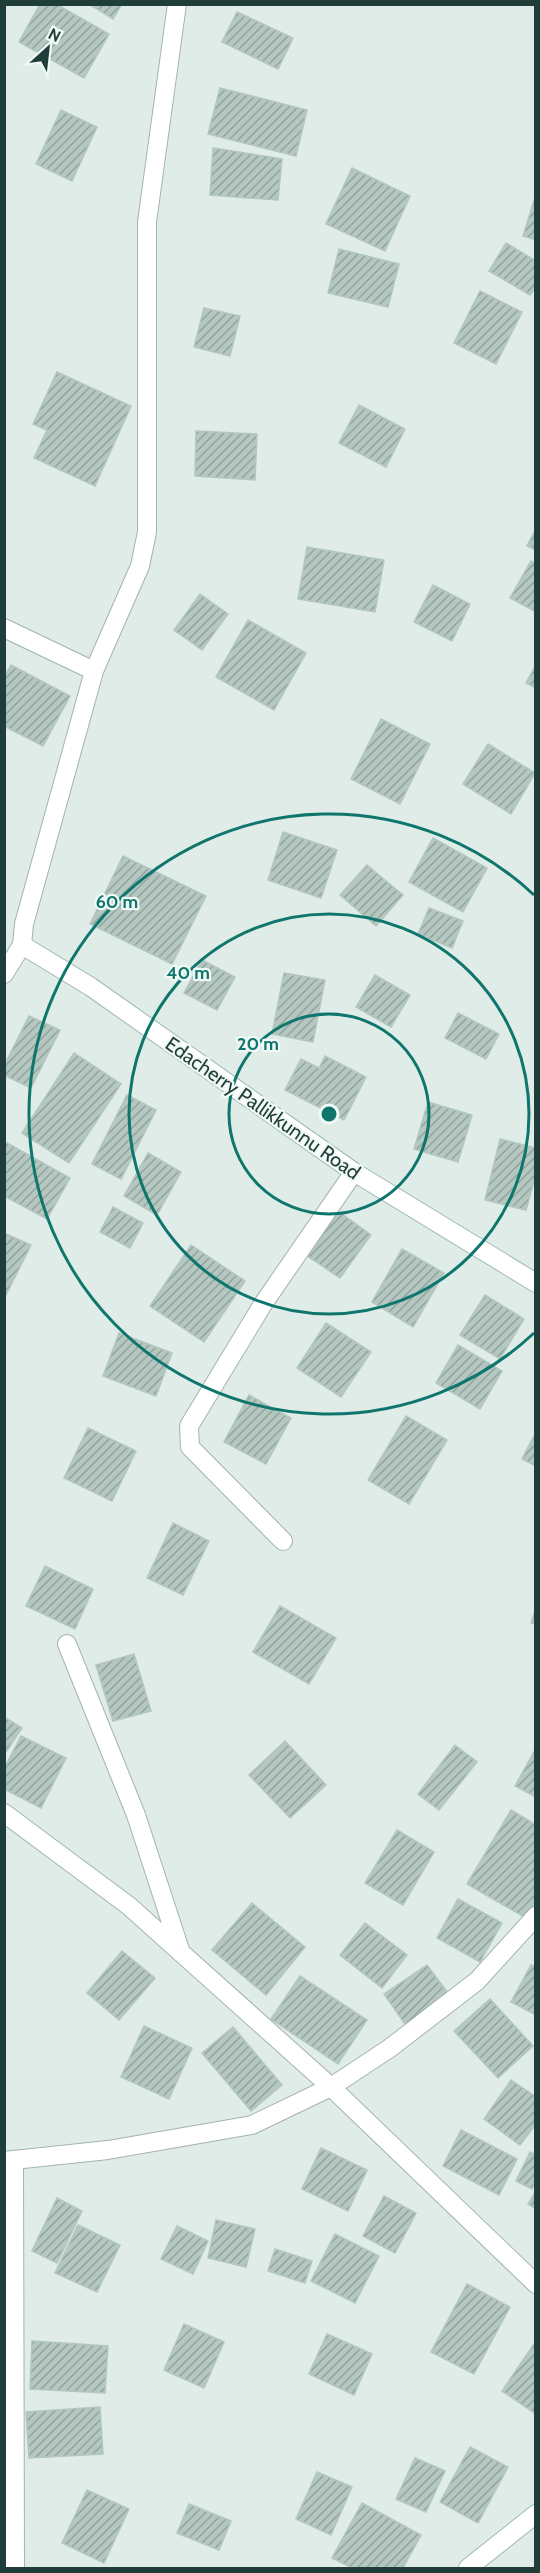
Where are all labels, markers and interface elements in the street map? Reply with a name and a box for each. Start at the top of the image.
north arrow [18,18,78,78]
text: N [45,24,64,46]
text: 60 m [96,891,138,913]
text: 40 m [166,962,210,984]
street label: Edacherry Pallikkunnu Road [161,1032,365,1184]
text: 20 m [237,1033,279,1055]
centre of rings [319,1104,339,1124]

